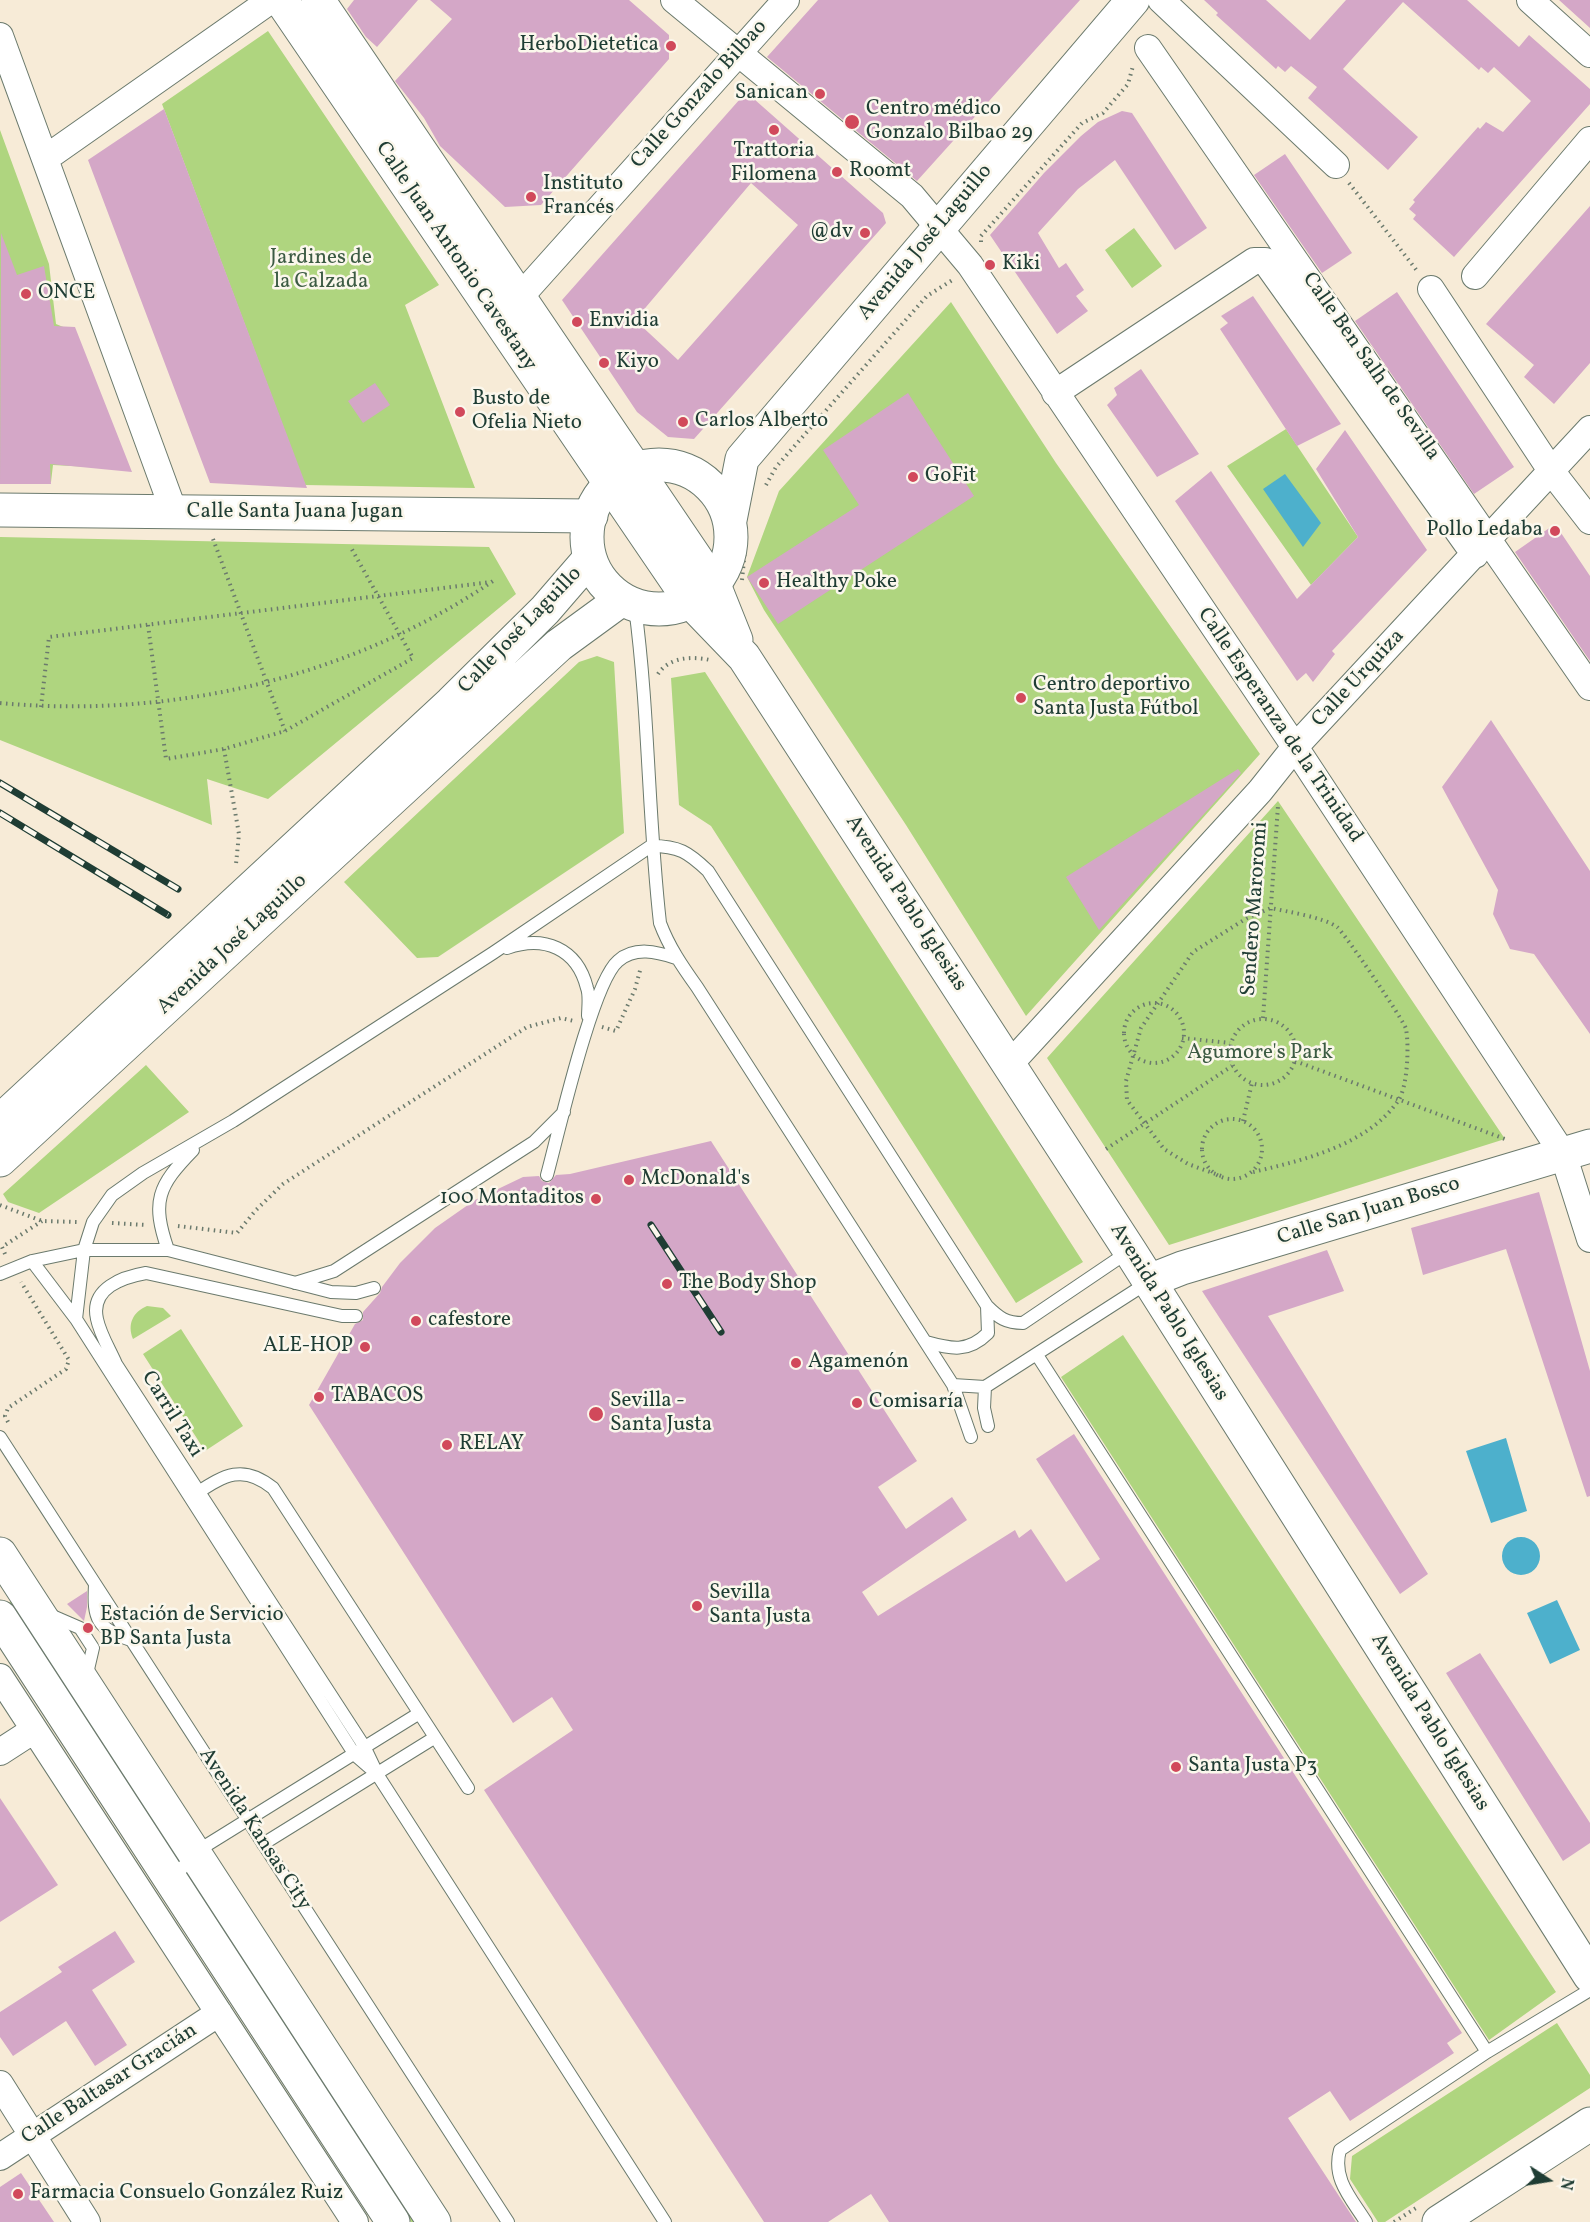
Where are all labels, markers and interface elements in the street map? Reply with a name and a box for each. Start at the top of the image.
street label: Calle Gonzalo Bilbao [627,15,773,175]
place label: HerboDietetica [520,33,659,59]
marker: HerboDietetica [664,39,678,53]
place label: Sanican [735,81,808,107]
marker: Sanican [813,87,827,101]
place label: Centro médico Gonzalo Bilbao 29 [866,97,1033,147]
marker: Centro médico Gonzalo Bilbao 29 [843,113,861,131]
marker: Trattoria Filomena [767,123,781,137]
street label: Calle Juan Antonio Cavestany [369,138,541,376]
place label: Trattoria Filomena [731,139,817,189]
place label: Roomt [849,159,911,185]
street label: Avenida José Laguillo [853,160,999,326]
marker: Roomt [830,165,844,179]
place label: Instituto Francés [543,172,623,222]
marker: Instituto Francés [524,190,538,204]
place label: @dv [809,220,853,246]
marker: @dv [858,226,872,240]
park label: Jardines de la Calzada [270,246,372,296]
place label: Kiki [1002,252,1040,278]
marker: Kiki [983,258,997,272]
street label: Calle Ben Salh de Sevilla [1296,268,1444,466]
place label: ONCE [38,281,95,307]
marker: ONCE [19,287,33,301]
place label: Envidia [589,309,659,335]
marker: Envidia [570,315,584,329]
place label: Kiyo [616,350,659,376]
marker: Kiyo [597,356,611,370]
place label: Busto de Ofelia Nieto [472,387,582,437]
marker: Busto de Ofelia Nieto [453,405,467,419]
place label: Carlos Alberto [695,409,828,435]
marker: Carlos Alberto [676,415,690,429]
place label: GoFit [925,464,976,490]
marker: GoFit [906,470,920,484]
street label: Calle Santa Juana Jugan [187,500,403,526]
place label: Pollo Ledaba [1426,518,1543,544]
marker: Pollo Ledaba [1548,524,1562,538]
street label: Calle José Laguillo [454,562,588,700]
place label: Healthy Poke [776,570,897,596]
marker: Healthy Poke [757,576,771,590]
street label: Calle Esperanza de la Trinidad [1191,604,1367,848]
street label: Calle Urquiza [1307,625,1411,733]
place label: Centro deportivo Santa Justa Fútbol [1033,673,1198,723]
marker: Centro deportivo Santa Justa Fútbol [1014,691,1028,705]
street label: Avenida Pablo Iglesias [839,811,971,997]
street label: Sendero Maroromi [1237,821,1275,997]
street label: Avenida José Laguillo [153,869,313,1021]
park label: Agumore's Park [1187,1041,1333,1067]
place label: McDonald's [641,1167,750,1193]
street label: Calle San Juan Bosco [1275,1172,1463,1252]
marker: McDonald's [622,1173,636,1187]
place label: 100 Montaditos [440,1186,584,1212]
marker: 100 Montaditos [589,1192,603,1206]
street label: Avenida Pablo Iglesias [1103,1220,1233,1406]
place label: The Body Shop [679,1271,817,1297]
marker: The Body Shop [660,1277,674,1291]
place label: cafestore [428,1308,511,1334]
marker: cafestore [409,1314,423,1328]
place label: ALE-HOP [263,1334,353,1360]
marker: ALE-HOP [358,1340,372,1354]
place label: Agamenón [808,1350,909,1376]
marker: Agamenón [789,1356,803,1370]
street label: Carril Taxi [135,1367,207,1463]
place label: TABACOS [331,1384,424,1410]
place label: Sevilla - Santa Justa [610,1389,712,1439]
marker: TABACOS [312,1390,326,1404]
place label: Comisaría [869,1390,964,1416]
marker: Comisaría [850,1396,864,1410]
marker: Sevilla - Santa Justa [587,1405,605,1423]
place label: RELAY [459,1432,524,1458]
marker: RELAY [440,1438,454,1452]
place label: Sevilla Santa Justa [709,1581,811,1631]
marker: Sevilla Santa Justa [690,1599,704,1613]
place label: Estación de Servicio BP Santa Justa [100,1603,284,1653]
marker: Estación de Servicio BP Santa Justa [81,1621,95,1635]
street label: Avenida Pablo Iglesias [1364,1630,1494,1816]
street label: Avenida Kansas City [192,1744,316,1916]
place label: Santa Justa P3 [1188,1754,1317,1780]
marker: Santa Justa P3 [1169,1760,1183,1774]
street label: Calle Baltasar Gracián [17,2019,203,2151]
north arrow [1518,2150,1578,2210]
text: N [1554,2176,1578,2192]
place label: Farmacia Consuelo González Ruiz [30,2181,343,2207]
marker: Farmacia Consuelo González Ruiz [11,2187,25,2201]

